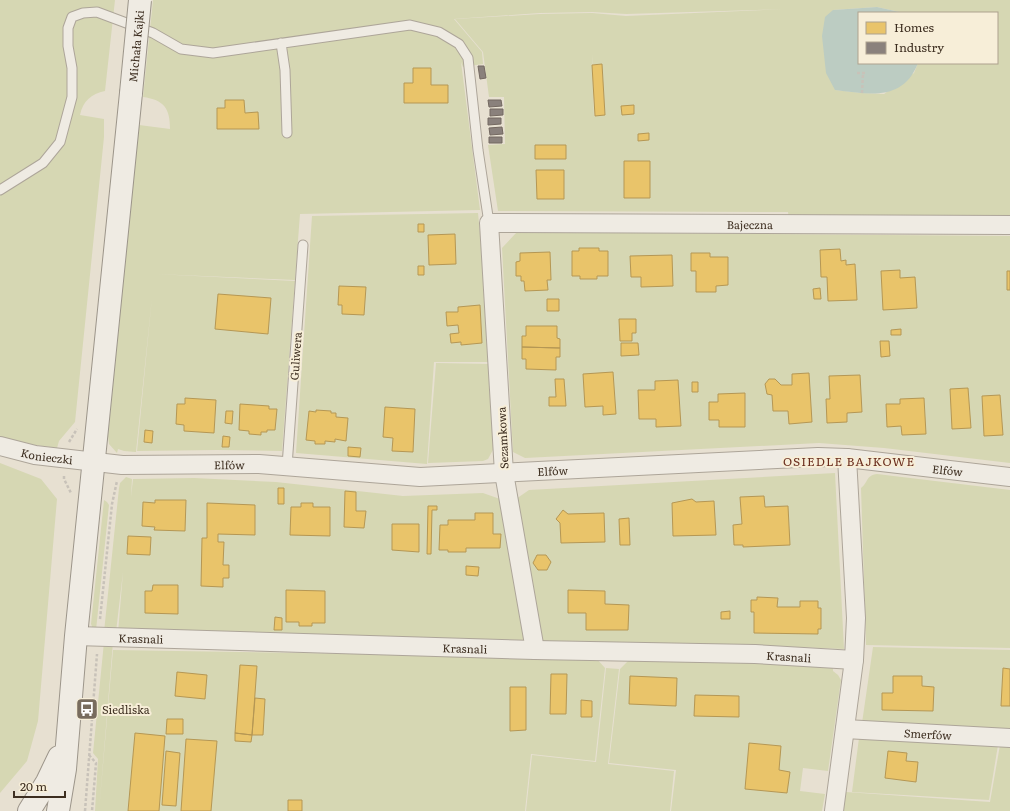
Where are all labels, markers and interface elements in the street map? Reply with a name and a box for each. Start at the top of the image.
street label: Michała Kajki [124,9,147,83]
legend [858,12,998,64]
text: Homes [894,18,934,36]
text: Industry [894,38,944,56]
street label: Bajeczna [727,216,773,232]
street label: Guliwera [285,331,305,381]
street label: Sezamkowa [492,406,512,470]
street label: Konieczki [19,444,74,467]
district label: OSIEDLE BAJKOWE [783,452,915,470]
street label: Elfów [214,456,245,472]
street label: Elfów [931,460,964,480]
street label: Elfów [537,462,569,479]
street label: Krasnali [118,629,164,647]
street label: Krasnali [442,639,488,657]
street label: Krasnali [766,647,812,665]
bus stop icon: Siedliska [74,696,100,722]
place label: Siedliska [102,701,150,717]
street label: Smerfów [903,724,953,743]
scale bar [14,773,65,799]
text: 20 m [20,777,47,795]

